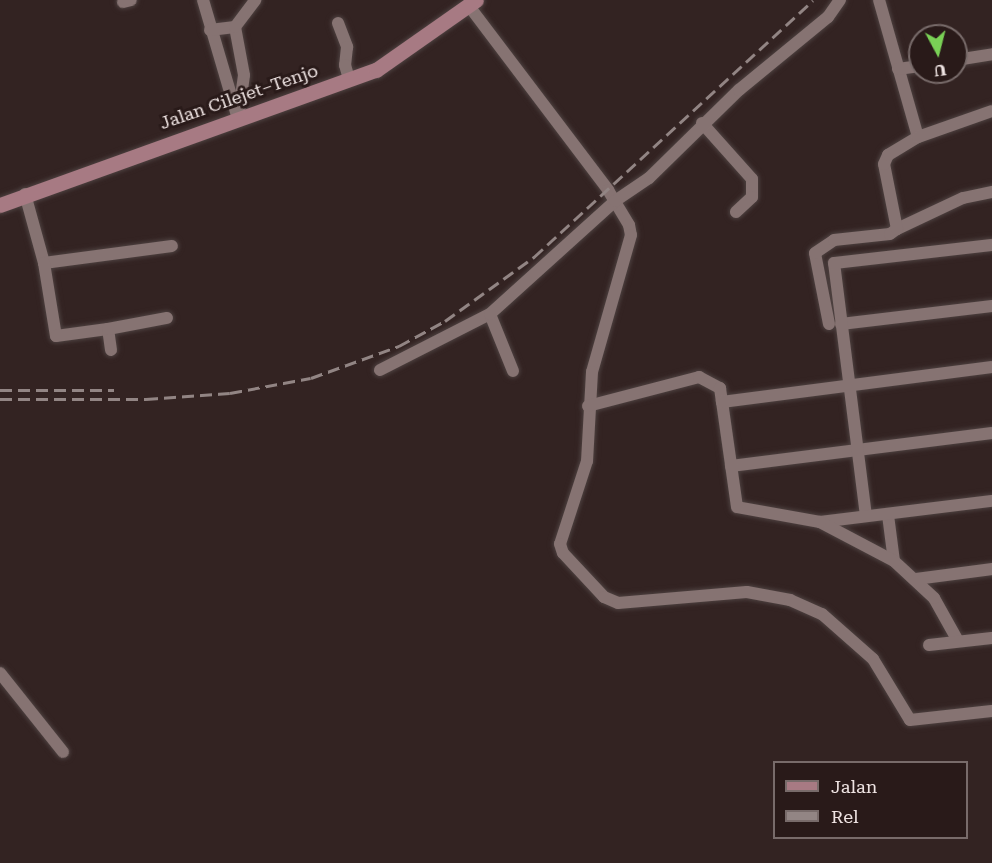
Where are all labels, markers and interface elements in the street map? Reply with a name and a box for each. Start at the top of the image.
north arrow [908,24,968,84]
street label: Jalan Cilejet–Tenjo [157,60,321,134]
text: U [933,60,947,81]
legend [773,761,968,839]
text: Jalan [831,776,877,797]
text: Rel [831,806,859,827]

